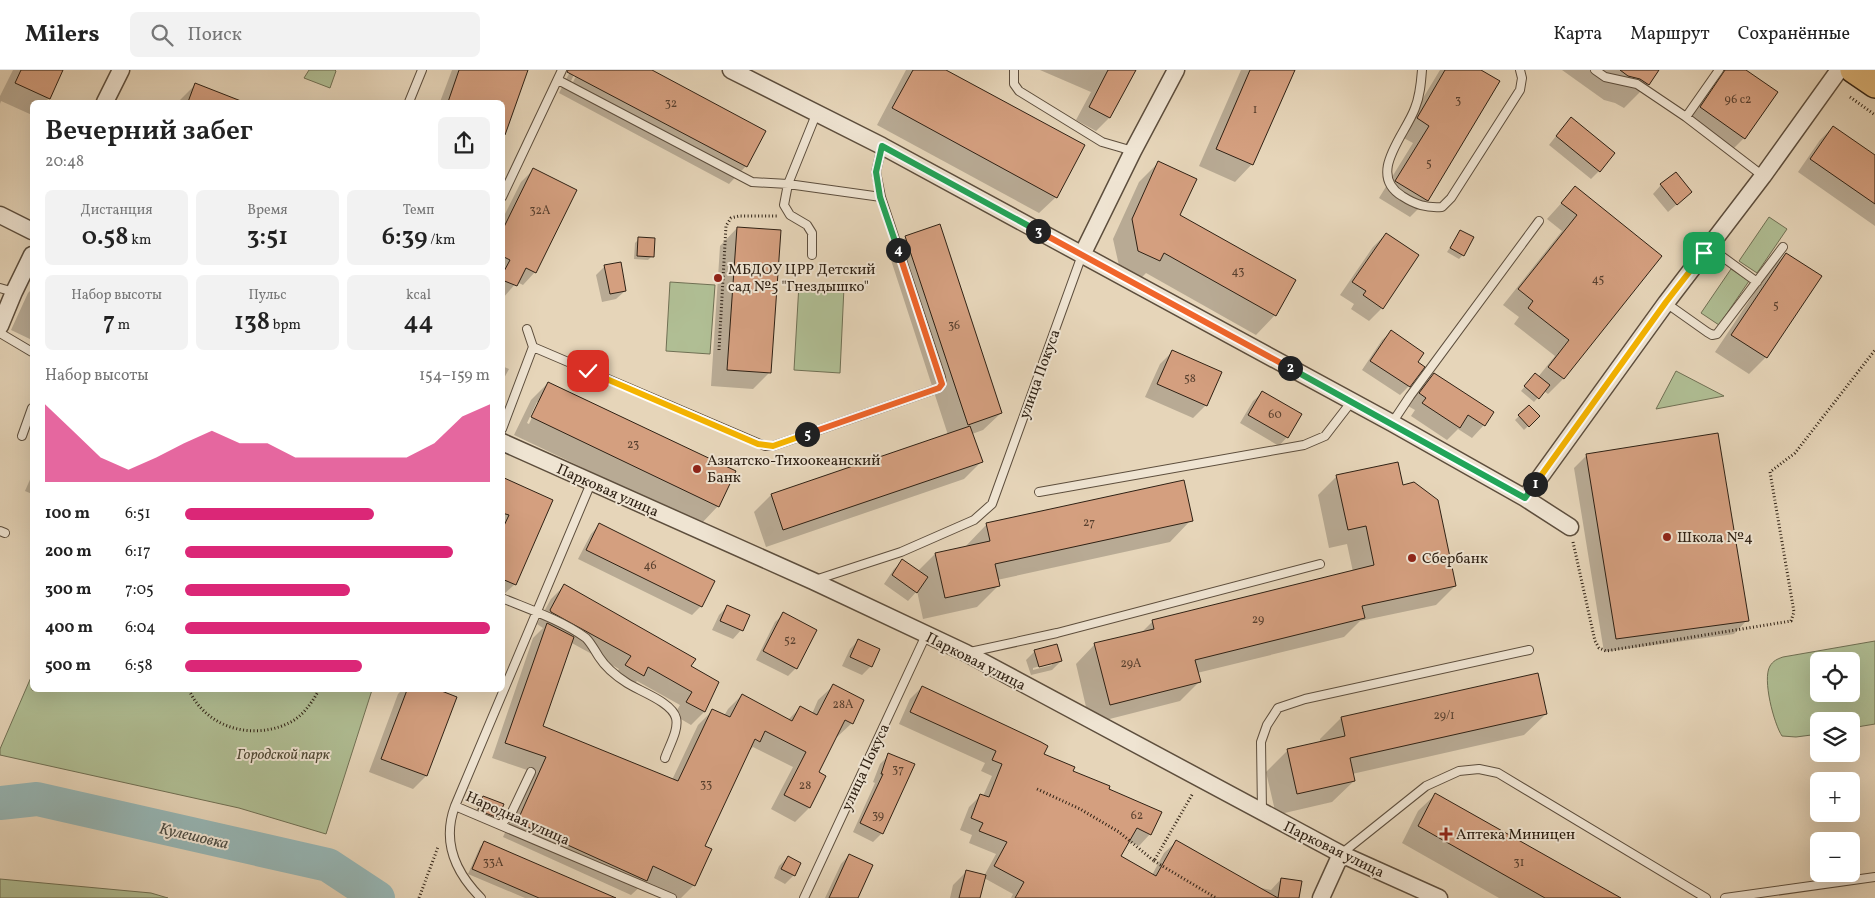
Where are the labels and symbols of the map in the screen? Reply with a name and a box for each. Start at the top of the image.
house number: 96 с2 [1725,92,1752,108]
house number: 3 [1455,93,1461,109]
house number: 32 [665,96,677,112]
house number: 1 [1253,102,1257,118]
house number: 5 [1426,156,1432,172]
house number: 32А [529,203,551,219]
pin: 3 [1026,218,1050,244]
pin [1683,232,1725,274]
pin: 4 [886,238,910,262]
place label: МБДОУ ЦРР Детский сад №5 "Гнездышко" [728,260,875,298]
house number: 43 [1232,264,1244,280]
marker: МБДОУ ЦРР Детский сад №5 "Гнездышко" [712,272,724,284]
house number: 45 [1592,272,1605,288]
house number: 5 [1773,298,1779,314]
house number: 36 [948,318,960,334]
street label: улица Покуса [1014,327,1066,422]
pin [567,350,609,392]
pin: 2 [1278,356,1302,380]
house number: 58 [1184,371,1196,387]
house number: 60 [1268,407,1282,423]
pin: 5 [794,422,820,446]
house number: 23 [627,437,639,453]
place label: Азиатско-Тихоокеанский Банк [707,451,880,489]
street label: Парковая улица [553,459,662,523]
marker: Азиатско-Тихоокеанский Банк [691,463,703,475]
pin: 1 [1522,472,1548,496]
house number: 27 [1083,515,1095,531]
place label: Школа №4 [1677,528,1753,549]
marker: Школа №4 [1661,531,1673,543]
place label: Сбербанк [1422,549,1488,570]
marker: Сбербанк [1406,552,1418,564]
house number: 46 [643,558,657,574]
house number: 29 [1252,612,1264,628]
street label: Парковая улица [922,628,1029,697]
house number: 52 [784,633,796,649]
house number: 29А [1120,656,1142,672]
house number: 28А [833,697,854,713]
house number: 29/1 [1433,708,1455,724]
street label: улица Покуса [837,721,896,815]
park label: Городской парк [236,745,331,766]
house number: 37 [892,762,904,778]
house number: 33 [700,777,712,793]
house number: 28 [799,778,811,794]
street label: Народная улица [462,787,573,852]
house number: 39 [872,808,884,824]
house number: 62 [1131,808,1143,824]
street label: Парковая улица [1279,817,1387,884]
water label: Кулешовка [157,818,231,856]
place label: Аптека Миницен [1456,825,1575,846]
marker: Аптека Миницен [1440,828,1452,840]
house number: 33А [483,855,504,871]
house number: 31 [1514,855,1524,871]

